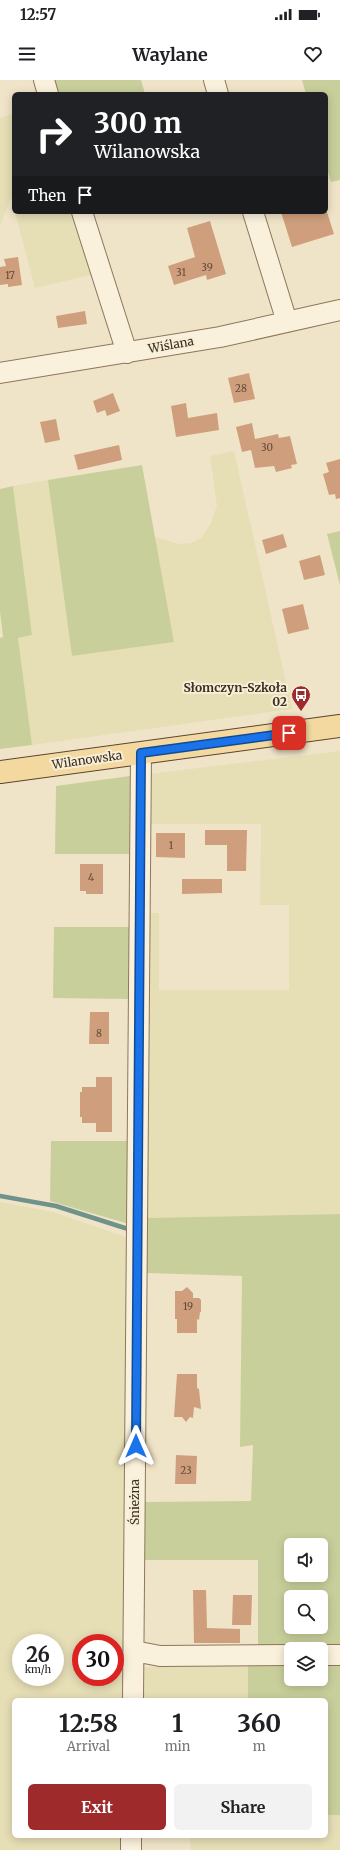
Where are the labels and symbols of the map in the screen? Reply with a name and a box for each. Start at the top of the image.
house number: 39 [201,261,213,274]
house number: 31 [176,266,186,279]
house number: 17 [5,269,15,282]
street label: Wiślana [146,333,195,356]
house number: 28 [235,382,247,395]
house number: 30 [261,441,273,454]
place label: Słomczyn-Szkoła 02 [183,680,287,709]
bus stop icon: Słomczyn-Szkoła 02 [290,684,312,712]
pin [272,716,306,750]
street label: Wilanowska [50,747,124,772]
house number: 1 [169,839,174,852]
house number: 4 [88,871,94,884]
house number: 8 [96,1027,102,1040]
house number: 19 [183,1300,193,1313]
position arrow [115,1425,157,1467]
house number: 23 [180,1464,192,1477]
street label: Śnieżna [127,1478,142,1525]
speed limit sign: 30 [72,1634,124,1686]

